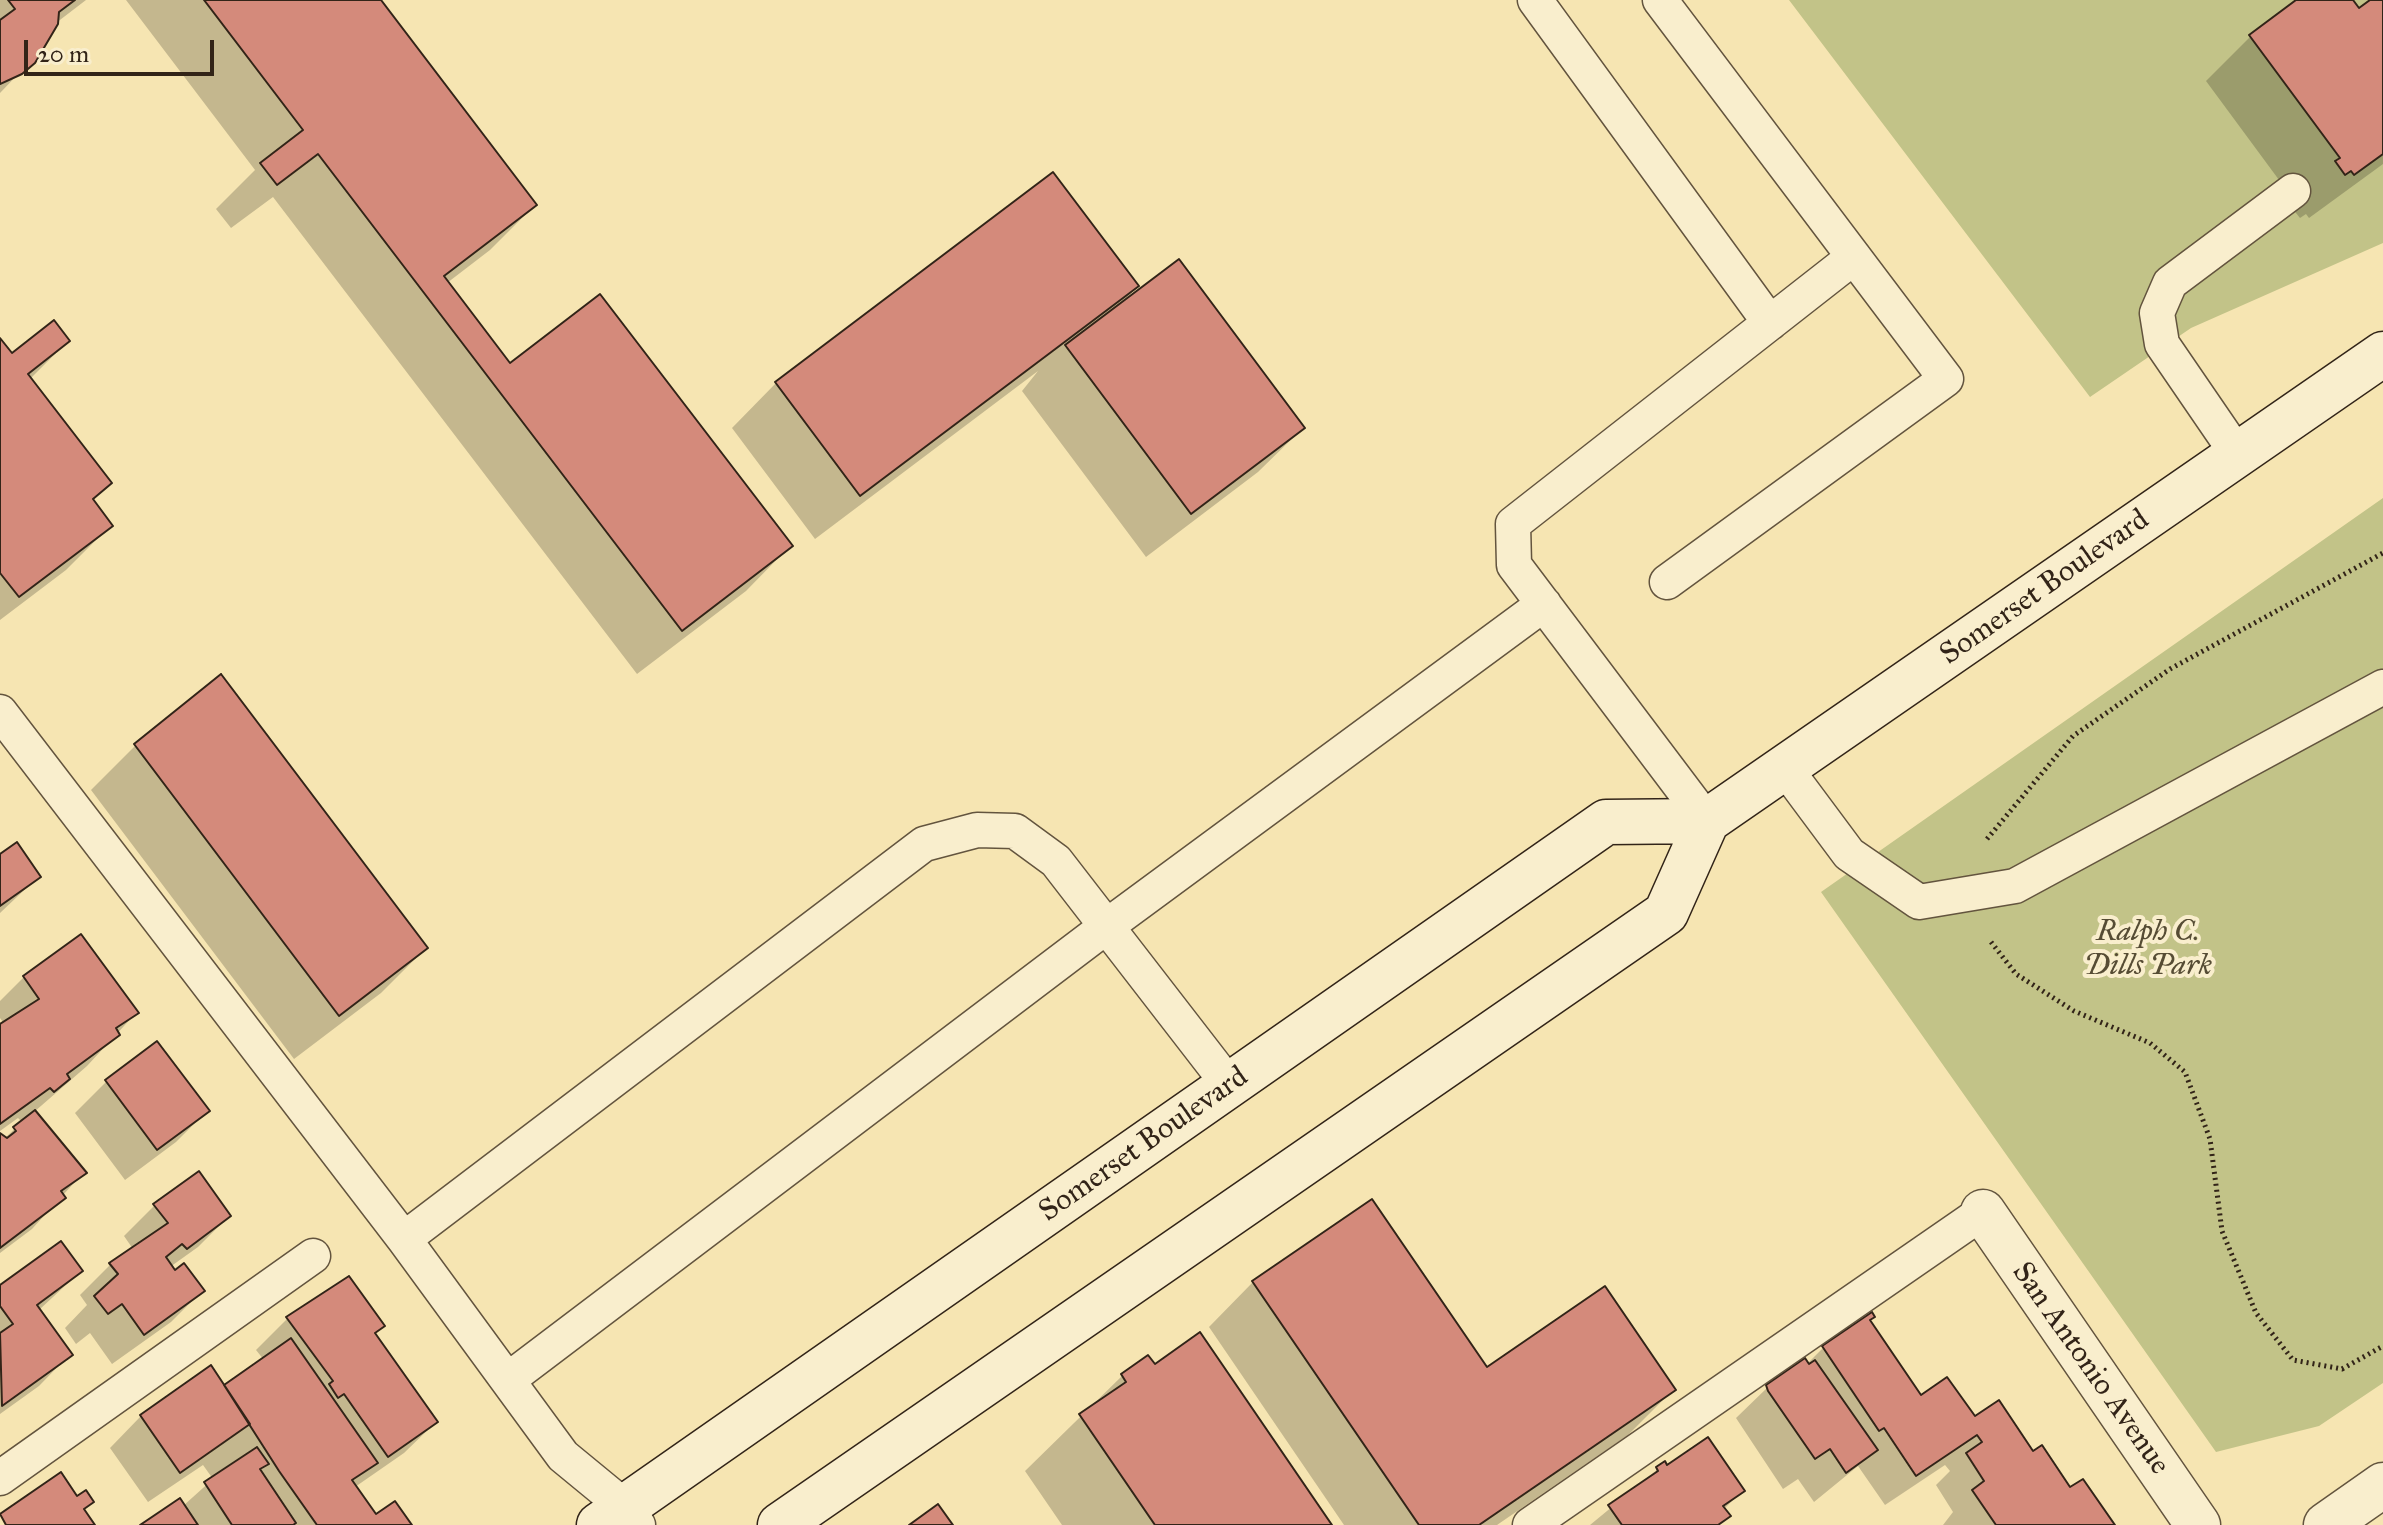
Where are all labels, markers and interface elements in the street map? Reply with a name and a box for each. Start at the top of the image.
scale bar [28,24,218,74]
text: 20 m [38,39,89,69]
street label: Somerset Boulevard [1934,503,2156,673]
park label: Ralph C. Dills Park [2084,915,2212,986]
street label: Somerset Boulevard [1033,1060,1255,1230]
street label: San Antonio Avenue [2003,1256,2177,1482]

